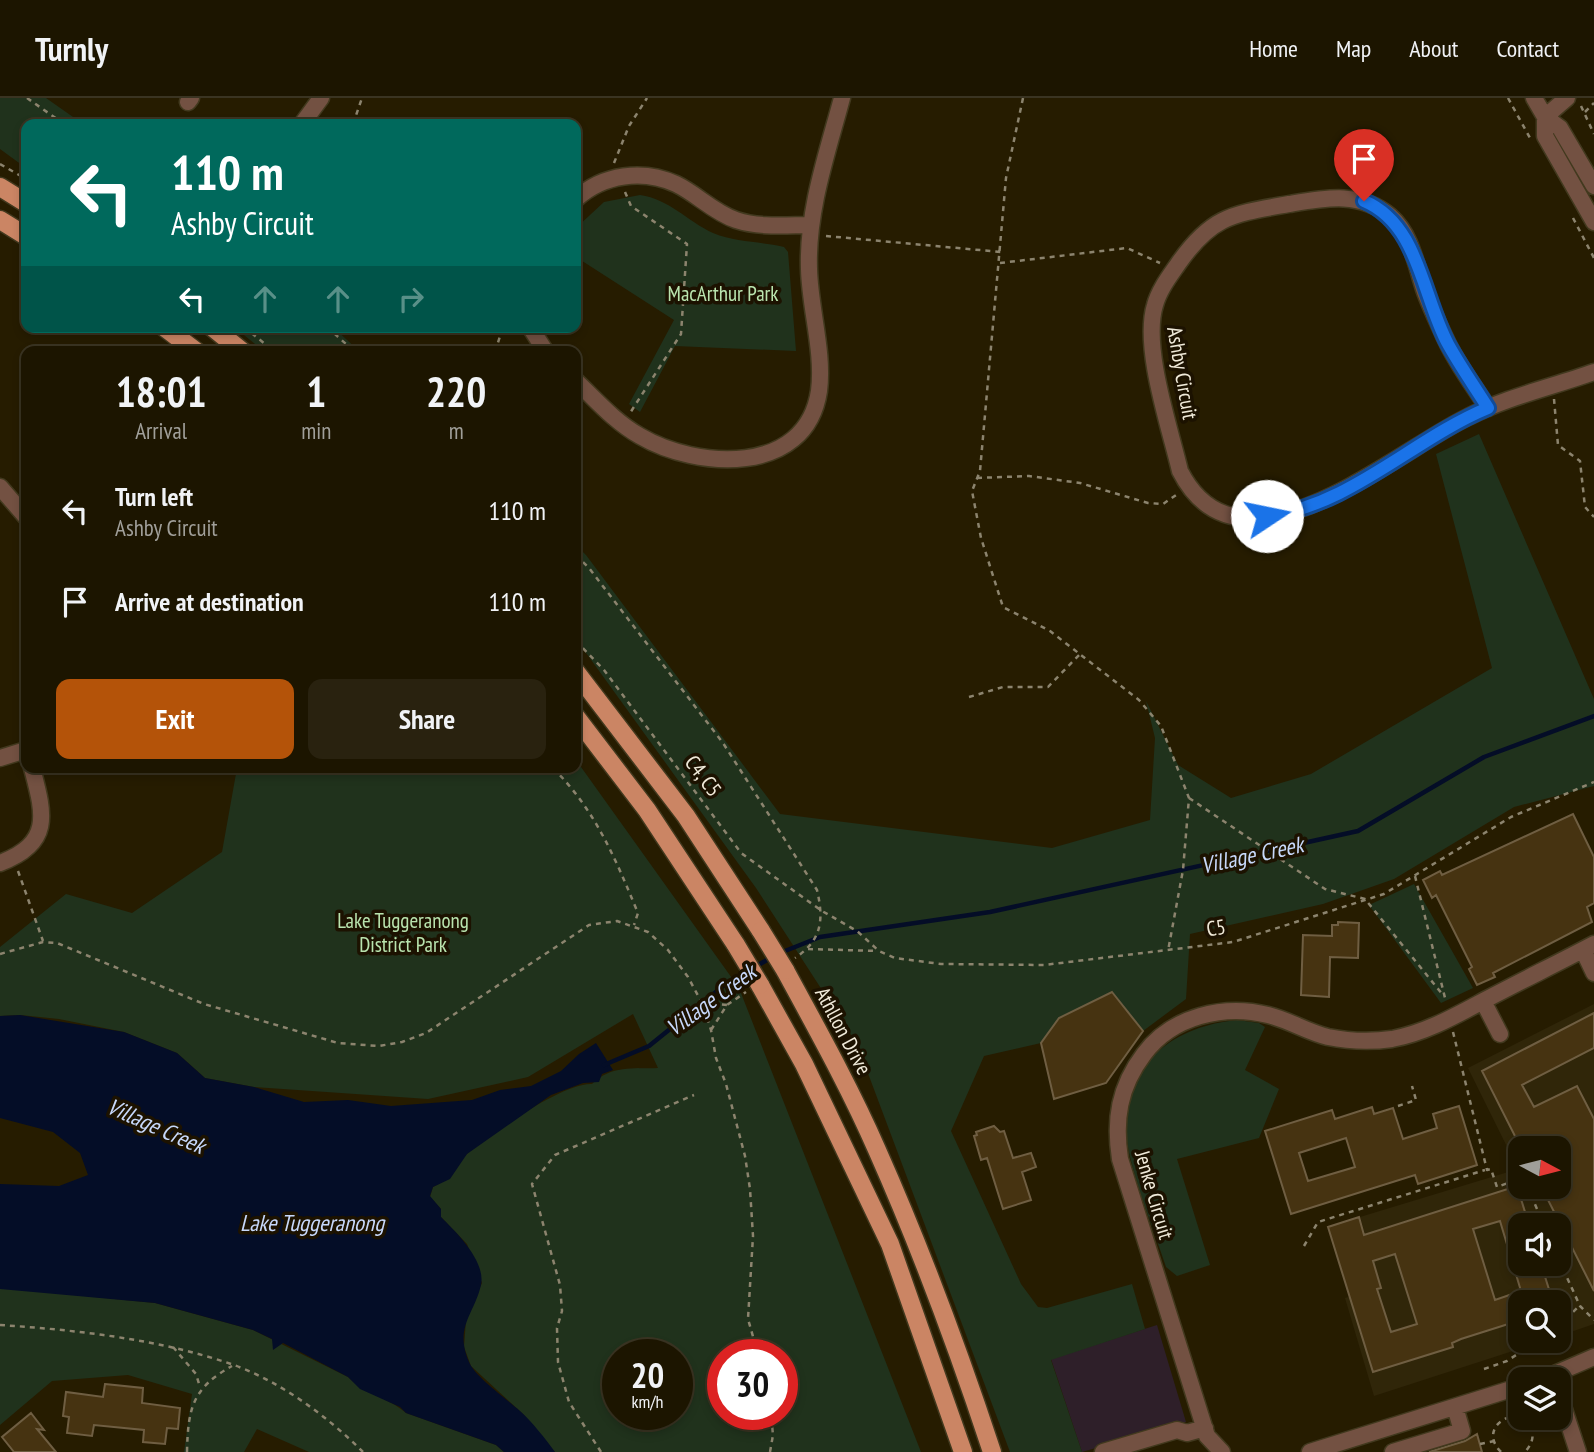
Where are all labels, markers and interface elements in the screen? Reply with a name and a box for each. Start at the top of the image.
text: Turnly [35,27,108,70]
text: Home [1249,33,1298,64]
text: Map [1336,33,1371,64]
text: About [1409,33,1458,64]
text: Contact [1496,33,1559,64]
pin [1334,129,1394,201]
text: 110 m [171,140,284,204]
icon: arrive [1345,140,1383,178]
icon: left [56,147,147,238]
text: Ashby Circuit [171,202,314,244]
icon: left [173,280,211,318]
icon: ahead [246,280,284,318]
icon: ahead [319,280,357,318]
icon: right [392,280,430,318]
park label: MacArthur Park [668,280,779,307]
street label: Ashby Circuit [1161,324,1204,422]
text: 18:01 [116,364,207,419]
text: 1 [306,364,326,419]
text: 220 [426,364,486,419]
text: Arrival [135,416,187,445]
text: min [301,416,331,445]
text: m [449,416,464,445]
position arrow [1230,479,1304,553]
text: Turn left [115,480,193,513]
icon: left [56,492,94,530]
text: 110 m [488,494,546,527]
text: Ashby Circuit [115,513,218,542]
icon: arrive [56,583,94,621]
text: Arrive at destination [115,585,304,618]
text: 110 m [488,585,546,618]
button: Exit [56,679,294,759]
button: Share [308,679,546,759]
street label: C4, C5 [679,750,728,802]
water label: Village Creek [1198,829,1309,880]
park label: Lake Tuggeranong District Park [337,907,469,958]
street label: C5 [1204,913,1227,942]
water label: Village Creek [660,955,764,1042]
street label: Athllon Drive [809,982,878,1079]
water label: Village Creek [103,1091,212,1161]
north arrow [1508,1136,1572,1199]
map controls [1508,1136,1571,1430]
street label: Jenke Circuit [1129,1147,1180,1242]
water label: Lake Tuggeranong [240,1208,386,1237]
button: sound [1508,1213,1571,1276]
button: search [1508,1290,1571,1353]
speed limit sign: 30 [707,1339,798,1430]
text: 20 [631,1352,664,1398]
button: layers [1508,1367,1571,1430]
text: km/h [632,1390,663,1413]

